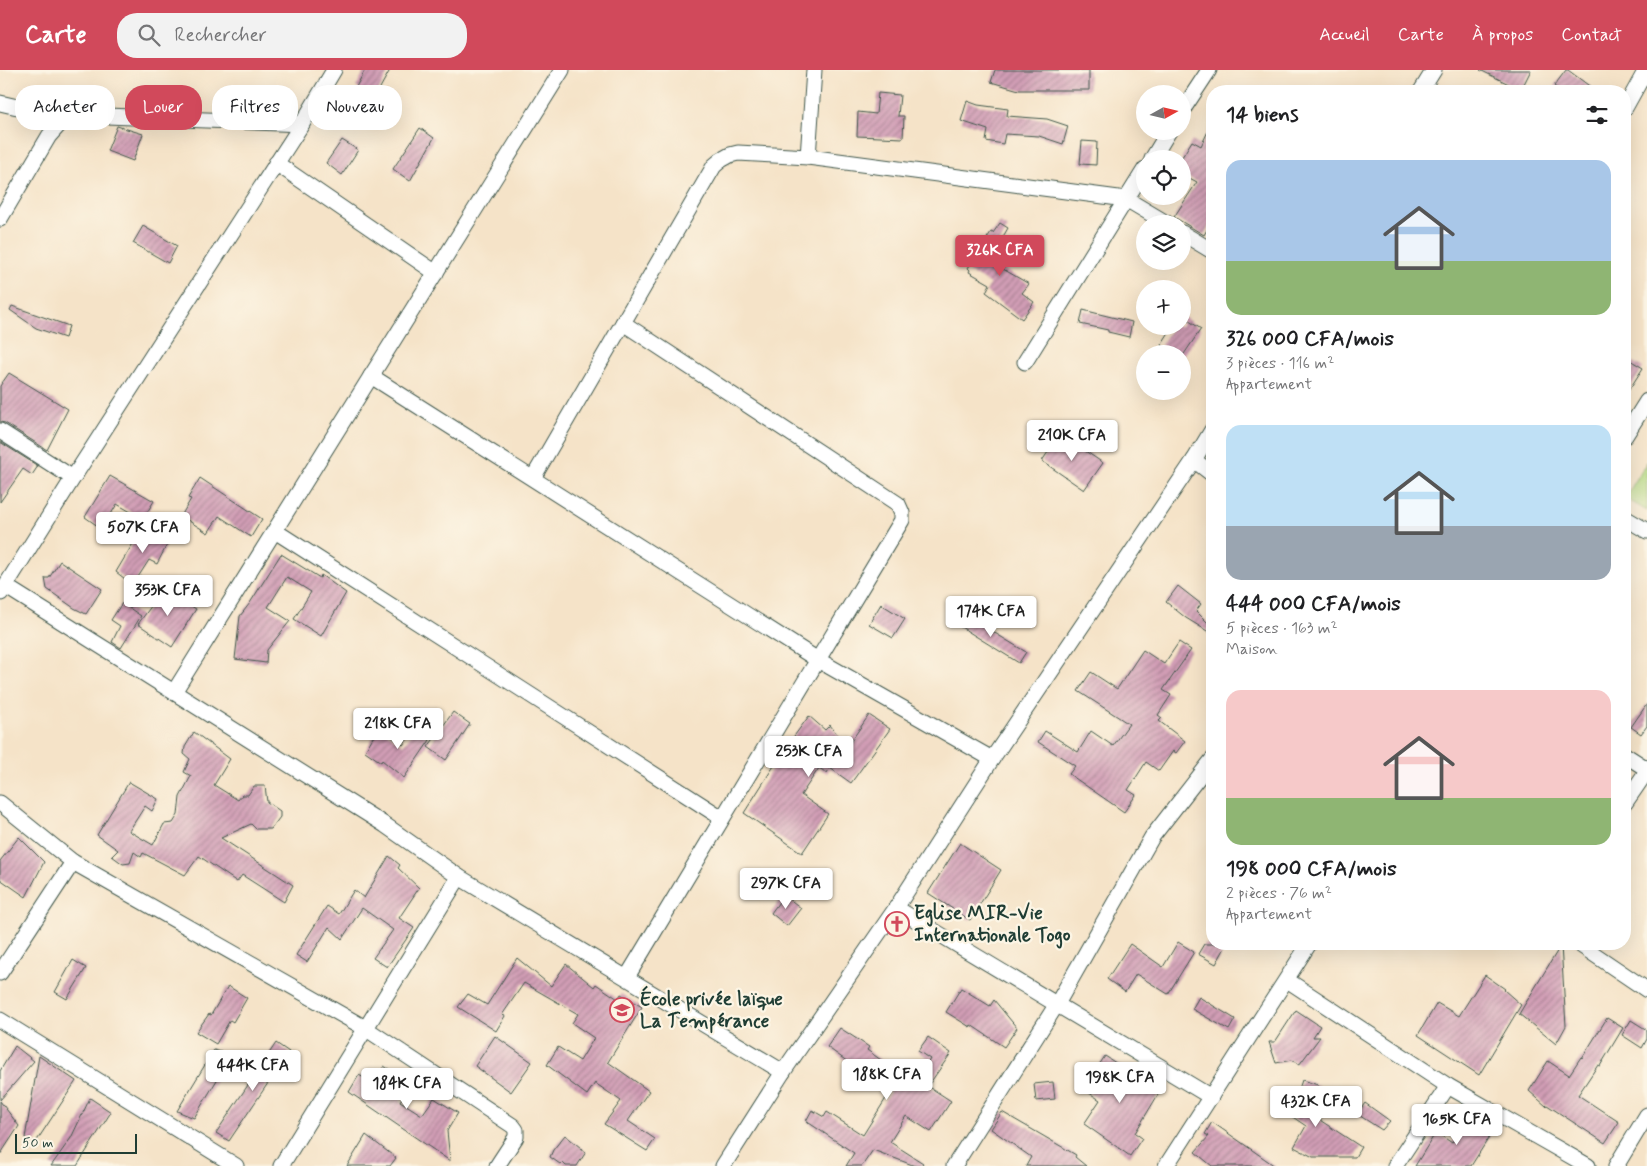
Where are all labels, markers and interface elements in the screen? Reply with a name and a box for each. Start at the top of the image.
search box [117,13,467,58]
text: Carte [25,20,87,51]
icon: search [135,21,163,49]
text: Rechercher [175,23,267,48]
text: Accueil [1319,23,1370,47]
text: Carte [1398,23,1444,47]
text: À propos [1472,23,1533,47]
text: Contact [1561,23,1622,47]
chip: Acheter [15,85,115,130]
chip: Louer [125,85,202,130]
chip: Filtres [212,85,298,130]
chip: Nouveau [308,85,402,130]
north arrow [1136,85,1191,140]
map controls [1136,85,1191,400]
text: 14 biens [1226,101,1298,129]
icon: filters [1583,101,1611,129]
button: locate [1136,150,1191,205]
icon: home [1374,193,1464,283]
button: layers [1136,215,1191,270]
pin: 326K CFA [948,234,1052,277]
text: 326K CFA [966,240,1034,261]
button: + [1136,280,1191,335]
text: 326 000 CFA/mois [1226,325,1394,353]
button: − [1136,345,1191,400]
text: 3 pièces · 116 m² [1226,353,1334,374]
text: Appartement [1226,374,1312,395]
pin: 210K CFA [1020,420,1124,462]
text: 210K CFA [1038,425,1106,446]
icon: home [1374,458,1464,548]
pin: 507K CFA [91,512,195,554]
text: 507K CFA [107,517,179,538]
pin: 353K CFA [116,574,220,617]
text: 353K CFA [135,580,201,601]
text: 444 000 CFA/mois [1226,590,1401,618]
pin: 174K CFA [939,596,1043,638]
text: 174K CFA [957,601,1025,622]
text: 5 pièces · 163 m² [1226,618,1338,639]
text: Maison [1226,639,1278,660]
pin: 218K CFA [346,708,450,750]
text: 218K CFA [364,713,432,734]
icon: home [1374,723,1464,813]
pin: 253K CFA [757,736,861,778]
text: 253K CFA [775,741,843,762]
text: 198 000 CFA/mois [1226,855,1397,883]
pin: 297K CFA [734,868,838,910]
text: 297K CFA [751,873,821,894]
text: 2 pièces · 76 m² [1226,883,1332,904]
place label: Eglise MIR-Vie Internationale Togo [914,901,1071,949]
text: Appartement [1226,904,1312,925]
church icon: Eglise MIR-Vie Internationale Togo [884,911,910,937]
place label: École privée laïque La Tempérance [640,985,783,1034]
school or university icon: École privée laïque La Tempérance [609,997,635,1023]
pin: 444K CFA [201,1050,305,1092]
text: 444K CFA [217,1055,289,1076]
pin: 188K CFA [835,1058,939,1101]
pin: 198K CFA [1068,1062,1172,1104]
text: 188K CFA [853,1064,921,1085]
text: 198K CFA [1085,1067,1155,1088]
pin: 184K CFA [355,1068,459,1110]
text: 184K CFA [372,1073,442,1094]
pin: 432K CFA [1264,1086,1368,1128]
text: 432K CFA [1281,1091,1351,1112]
pin: 165K CFA [1405,1104,1509,1146]
text: 165K CFA [1422,1109,1492,1130]
scale bar [15,1131,138,1154]
text: 50 m [22,1134,53,1152]

